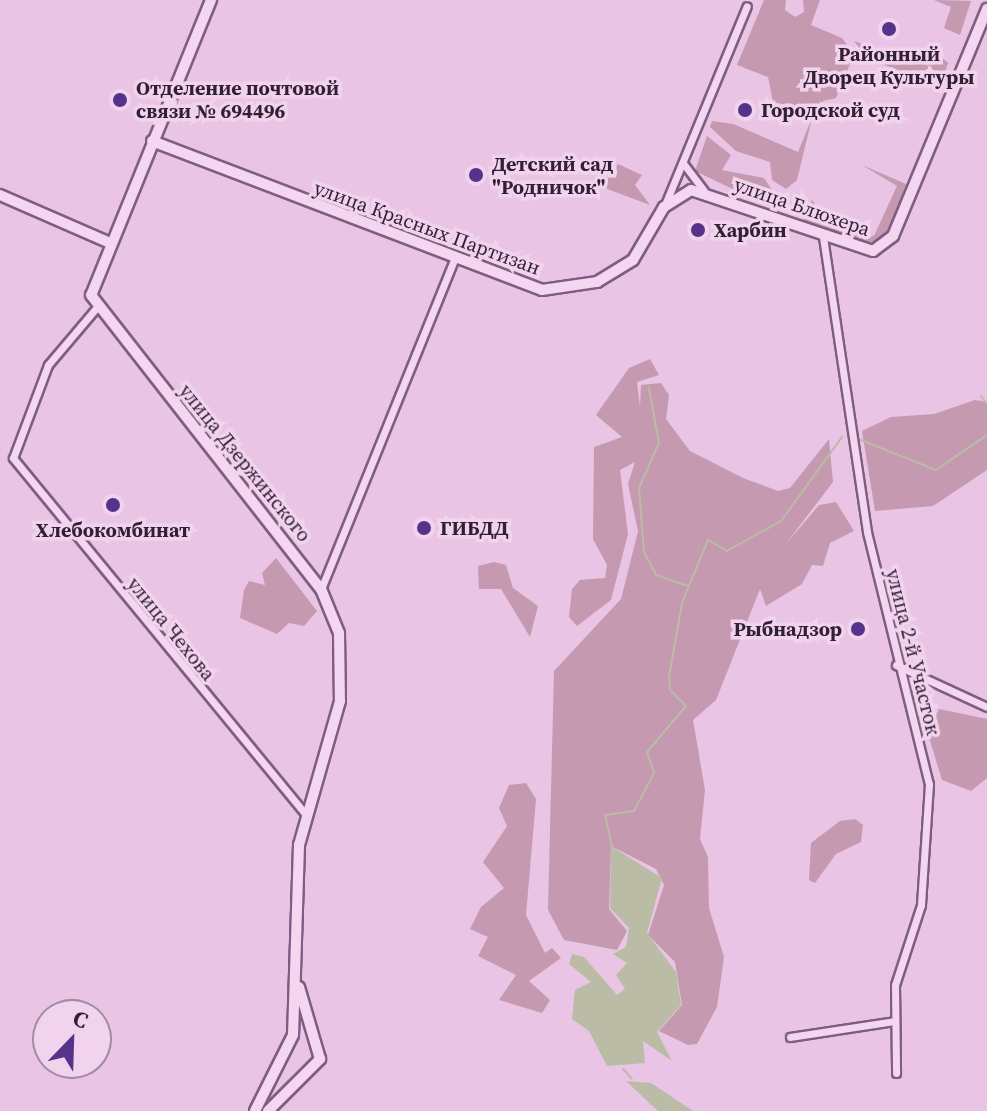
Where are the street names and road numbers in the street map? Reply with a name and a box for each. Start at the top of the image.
street label: улица Блюхера [731,173,873,241]
street label: улица Красных Партизан [311,176,543,280]
street label: улица Дзержинского [174,379,316,547]
street label: улица 2-й Участок [881,566,945,738]
street label: улица Чехова [122,572,220,686]

